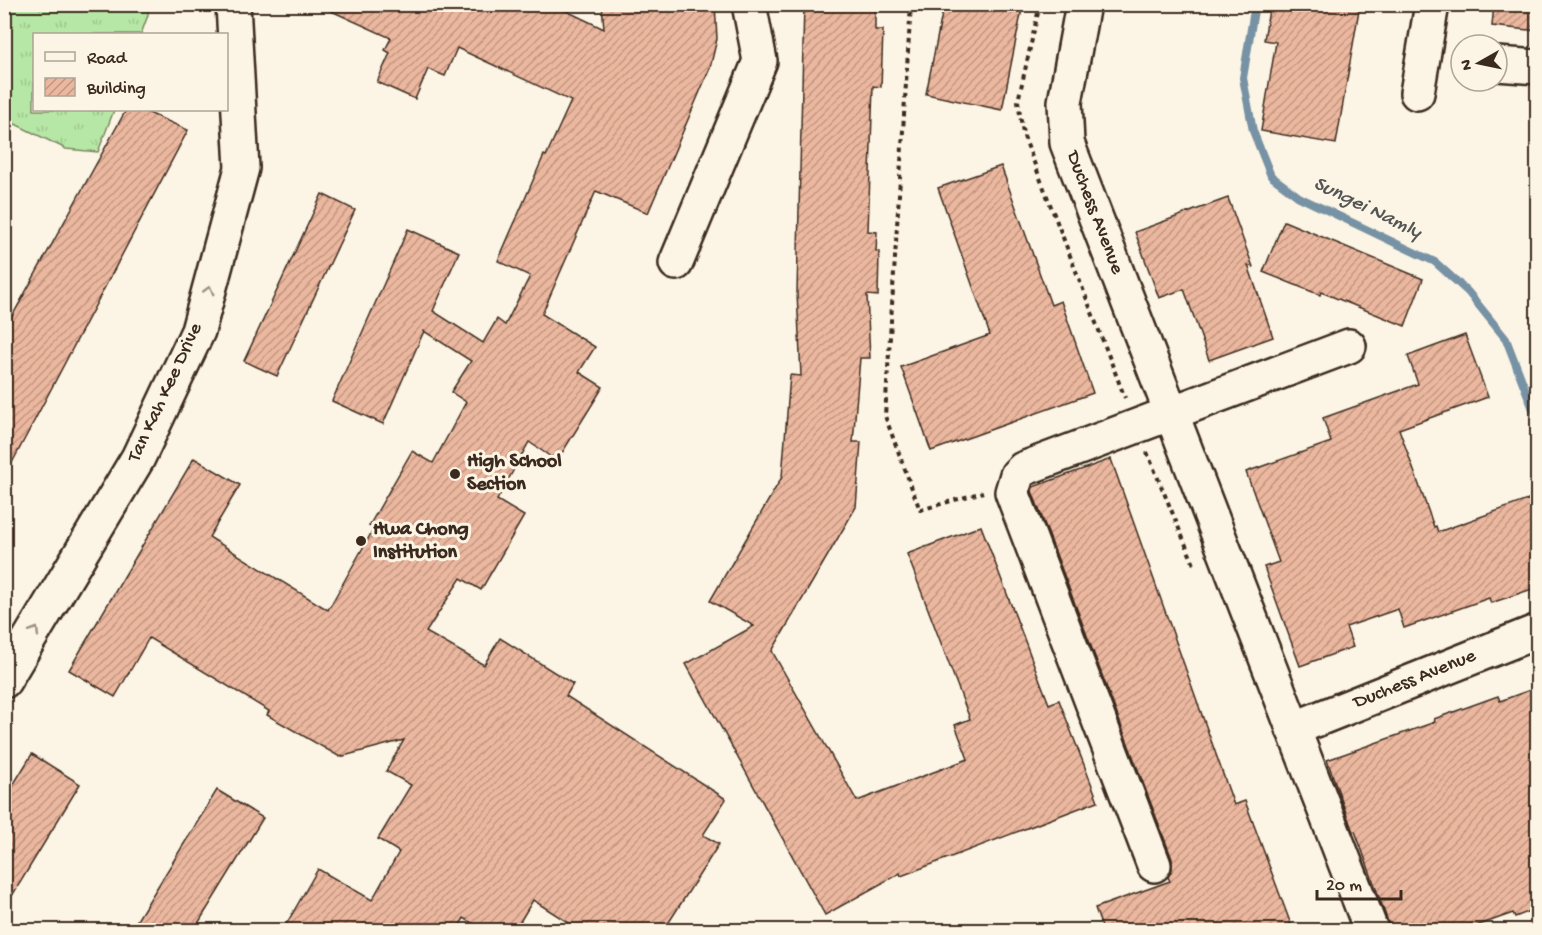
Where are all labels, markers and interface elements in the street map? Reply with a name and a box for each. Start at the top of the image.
legend [33,33,228,111]
north arrow [1449,33,1509,93]
text: Road [87,49,128,70]
text: N [1457,58,1478,71]
text: Building [86,79,146,100]
street label: Duchess Avenue [1059,146,1128,278]
water label: Sungei Namly [1309,172,1427,247]
one-way arrow [201,285,214,295]
street label: Tan Kah Kee Drive [123,319,209,467]
place label: High School Section [467,451,562,497]
marker: High School Section [448,467,462,481]
place label: Hwa Chong Institution [373,519,469,565]
marker: Hwa Chong Institution [354,534,368,548]
one-way arrow [27,627,39,637]
street label: Duchess Avenue [1349,645,1480,716]
scale bar [1317,863,1401,901]
text: 20 m [1326,876,1362,897]

